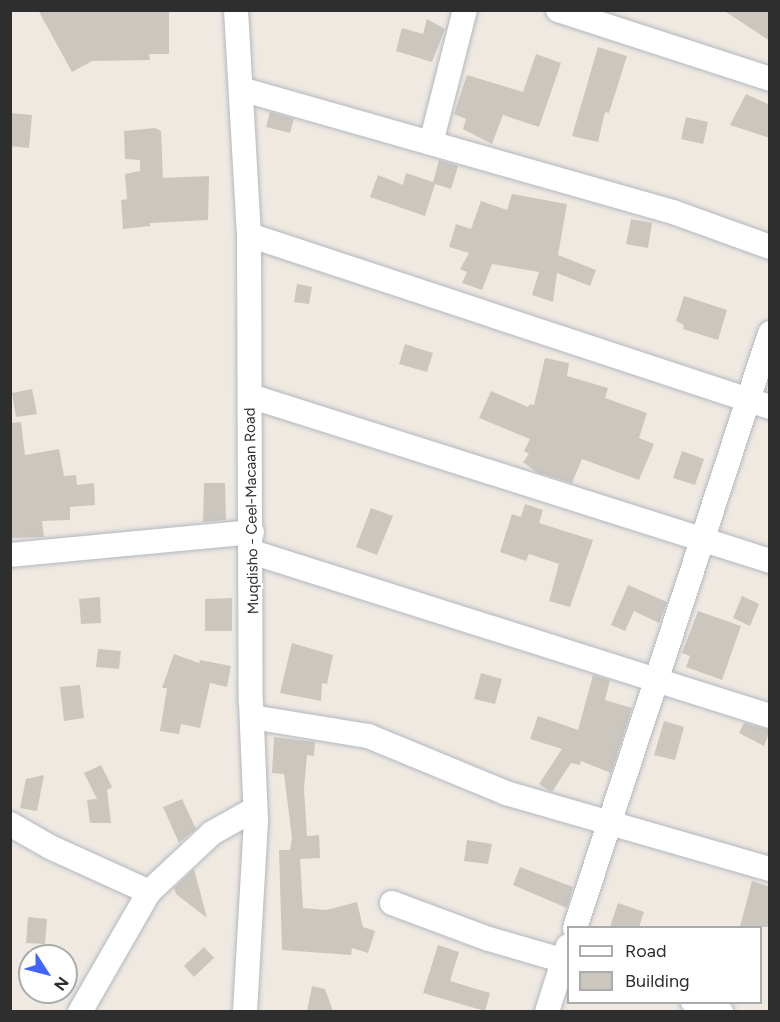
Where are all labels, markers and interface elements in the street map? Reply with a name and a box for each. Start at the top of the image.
street label: Muqdisho - Ceel-Macaan Road [241,407,263,615]
legend [567,926,762,1004]
text: Road [625,940,666,962]
north arrow [18,944,78,1004]
text: Building [625,970,690,992]
text: N [50,973,73,994]

